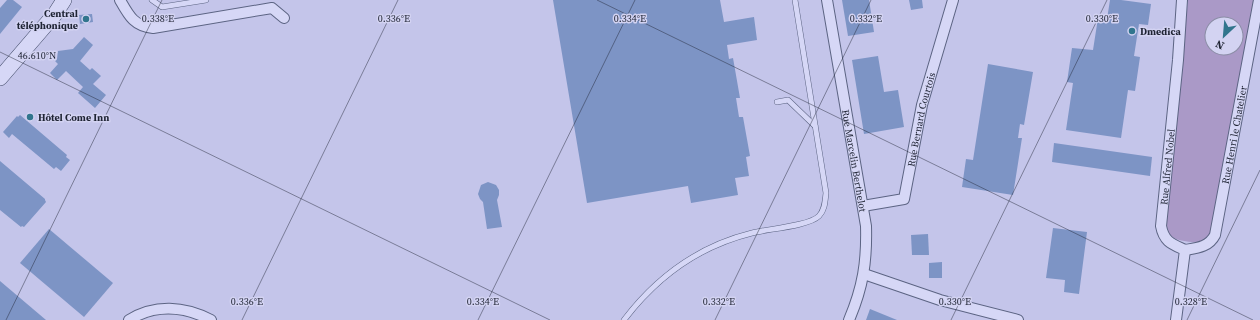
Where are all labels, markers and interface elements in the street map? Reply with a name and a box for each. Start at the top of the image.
place label: Central téléphonique [17,7,78,32]
text: 0.338°E [142,12,174,25]
text: 0.336°E [378,12,410,25]
text: 0.334°E [614,12,646,25]
text: 0.332°E [850,12,882,25]
text: 0.330°E [1086,12,1118,25]
marker: Central téléphonique [81,14,91,24]
north arrow [1204,16,1244,56]
place label: Dmedica [1140,25,1181,38]
marker: Dmedica [1127,26,1137,36]
text: N [1213,36,1227,53]
text: 46.610°N [18,49,56,62]
street label: Rue Bernard Courtois [904,71,938,168]
street label: Rue Henri le Chatelier [1219,84,1250,185]
street label: Rue Marcelin Berthelot [839,109,870,214]
place label: Hôtel Come Inn [38,111,109,124]
marker: Hôtel Come Inn [25,112,35,122]
street label: Rue Alfred Nobel [1157,128,1178,206]
text: 0.336°E [231,295,263,308]
text: 0.334°E [467,295,499,308]
text: 0.332°E [703,295,735,308]
text: 0.330°E [939,295,971,308]
text: 0.328°E [1175,295,1207,308]

